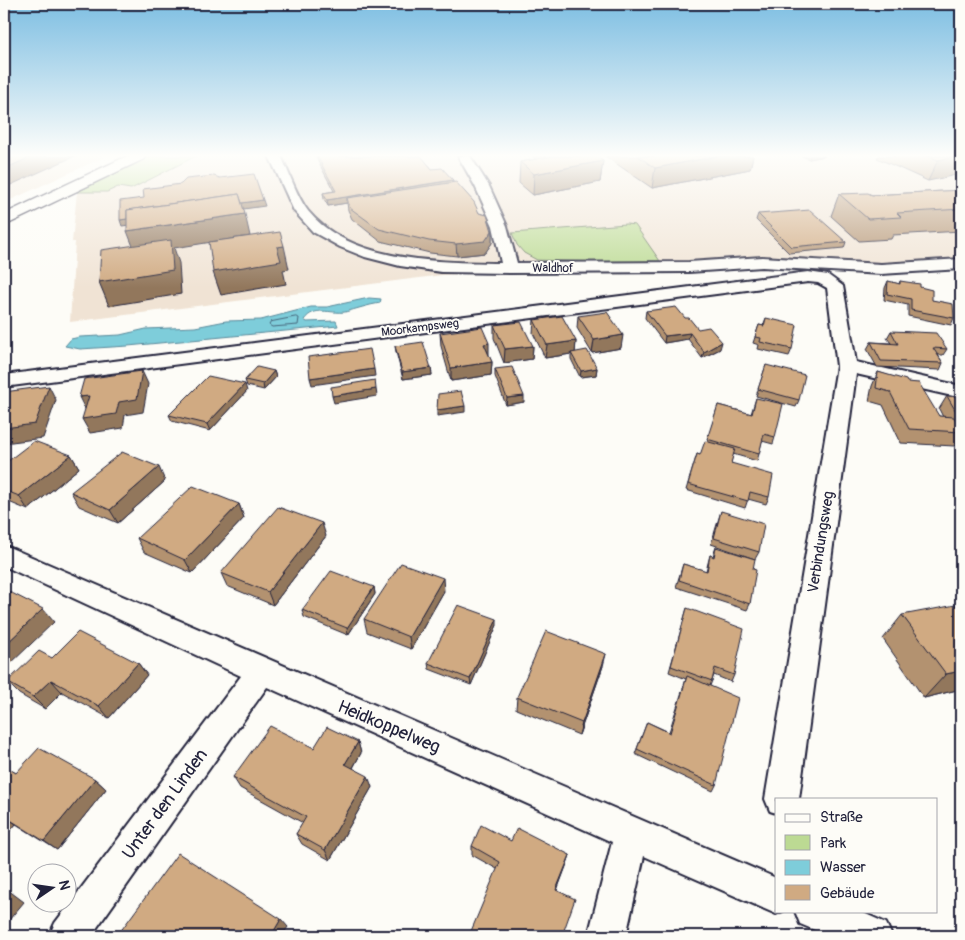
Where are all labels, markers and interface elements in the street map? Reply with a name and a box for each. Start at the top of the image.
street label: Waldhof [532,261,574,276]
street label: Moorkampsweg [380,316,460,340]
street label: Verbindungsweg [804,490,838,594]
street label: Heidkoppelweg [334,695,444,759]
street label: Unter den Linden [117,744,213,864]
legend [775,798,938,912]
text: Straße [820,808,863,827]
text: Park [820,834,847,853]
text: Wasser [820,858,867,877]
north arrow [28,862,78,912]
text: N [55,879,74,892]
text: Gebäude [820,884,875,903]

